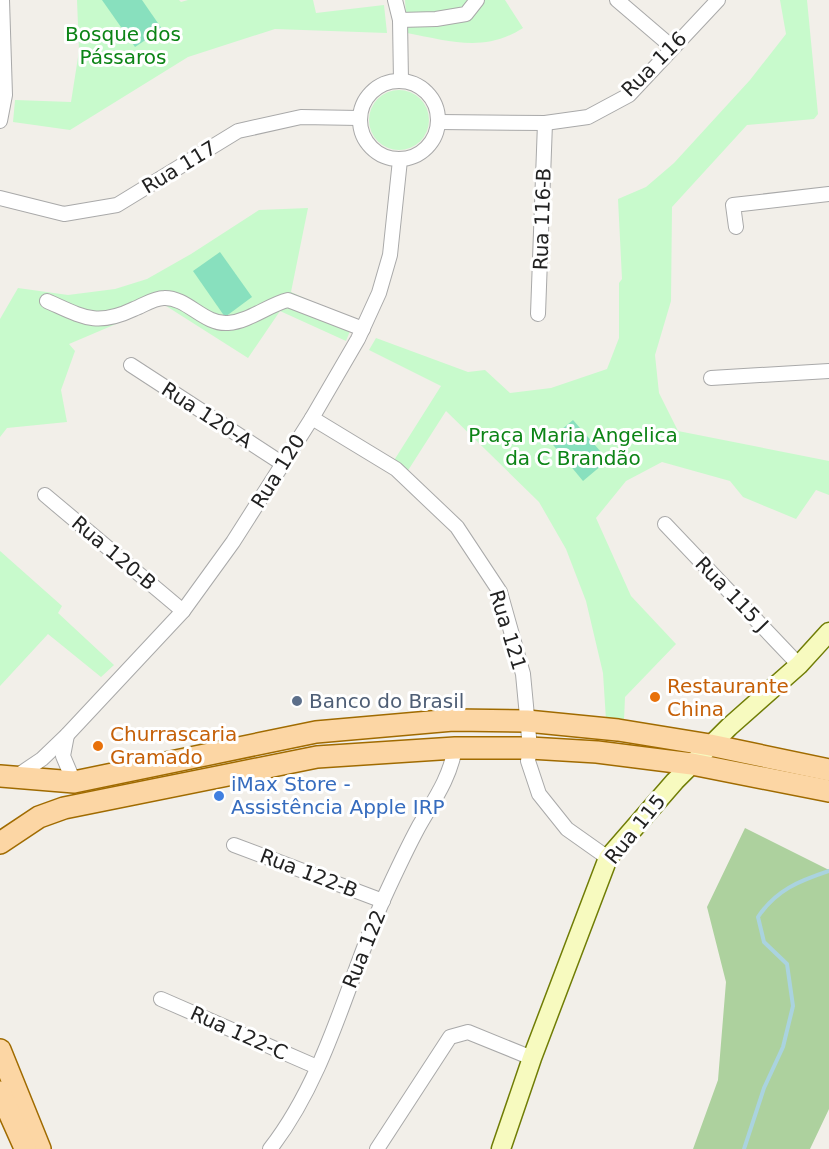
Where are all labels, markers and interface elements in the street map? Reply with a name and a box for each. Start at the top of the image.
park label: Bosque dos Pássaros [65,22,181,69]
street label: Rua 116 [616,26,692,102]
street label: Rua 117 [137,135,221,199]
street label: Rua 116-B [528,167,556,271]
street label: Rua 120-A [157,377,257,453]
park label: Praça Maria Angelica da C Brandão [468,423,678,470]
street label: Rua 120 [246,430,310,512]
street label: Rua 120-B [67,511,161,595]
street label: Rua 115 J [690,552,774,636]
street label: Rua 121 [484,587,532,673]
place label: Restaurante China [667,674,789,721]
place label: Banco do Brasil [309,689,464,713]
marker: Restaurante China [648,690,662,704]
marker: Banco do Brasil [290,694,304,708]
place label: Churrascaria Gramado [110,722,237,769]
marker: Churrascaria Gramado [91,739,105,753]
place label: iMax Store - Assistência Apple IRP [231,772,445,819]
marker: iMax Store - Assistência Apple IRP [212,789,226,803]
street label: Rua 115 [600,789,670,869]
street label: Rua 122-B [257,843,361,903]
street label: Rua 122 [337,906,391,992]
street label: Rua 122-C [187,1001,291,1065]

